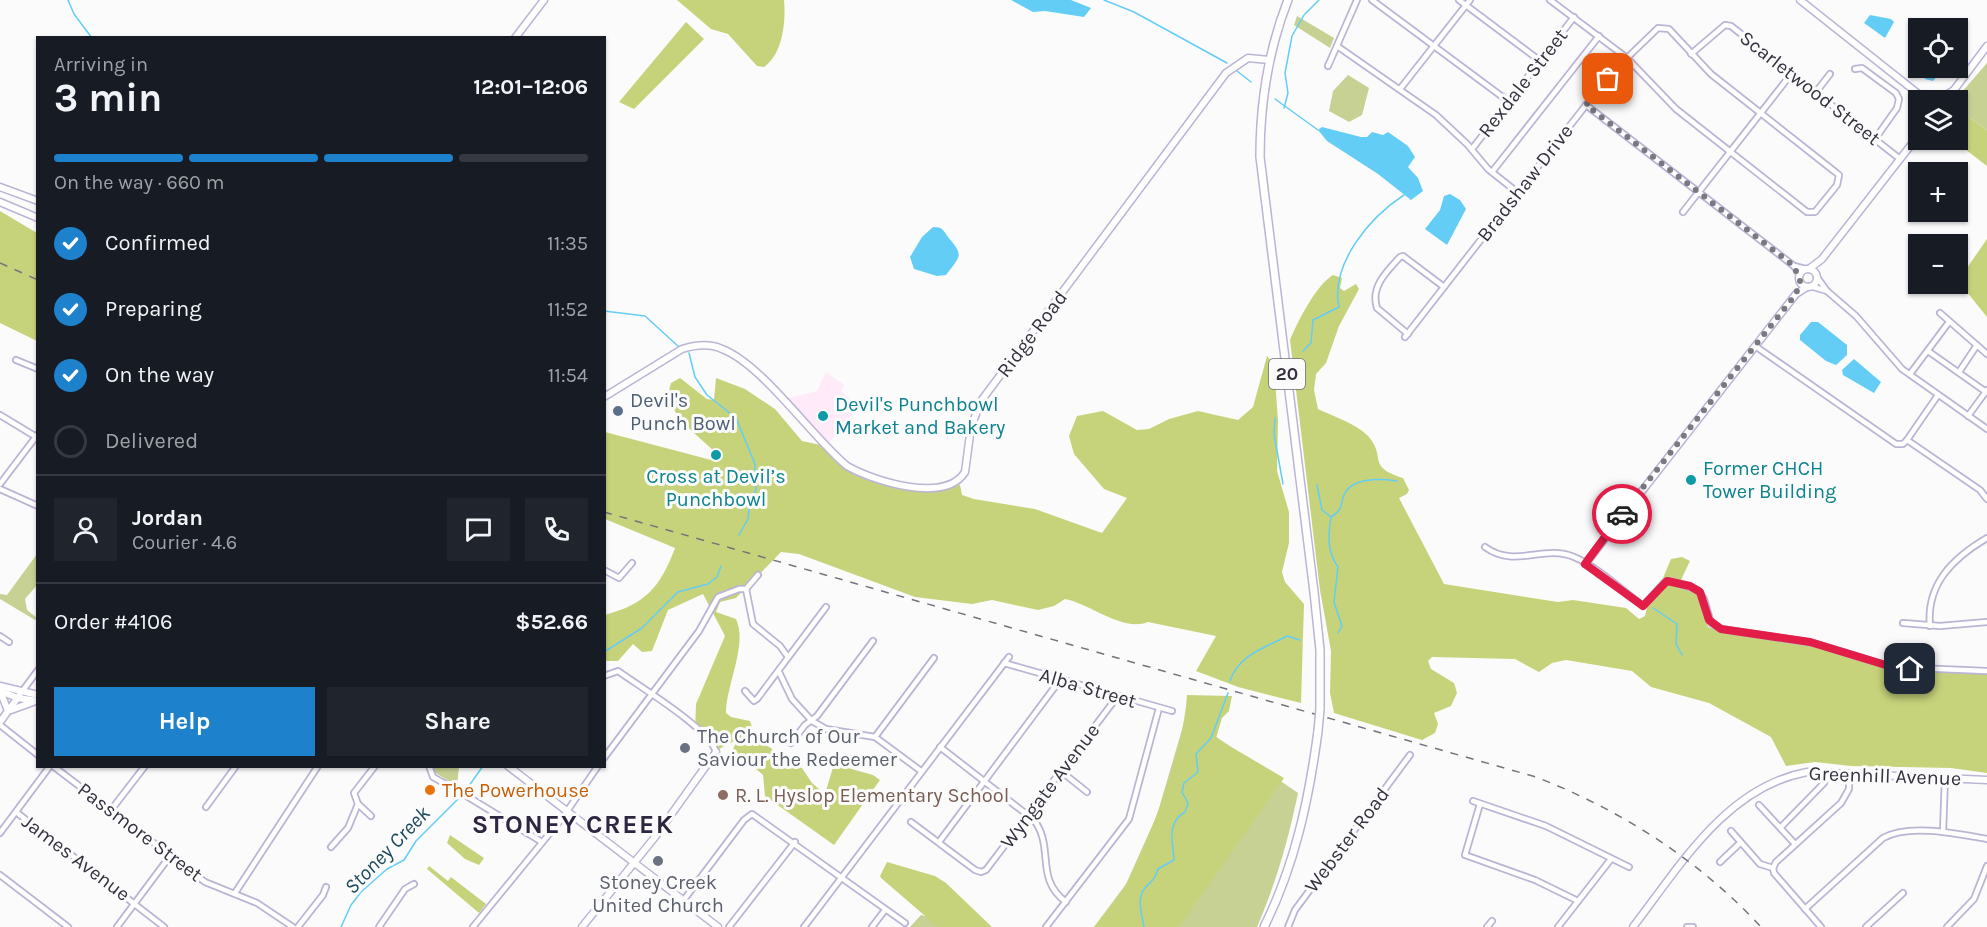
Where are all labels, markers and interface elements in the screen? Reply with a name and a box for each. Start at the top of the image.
map controls [1908,18,1968,294]
button: locate [1908,18,1968,78]
street label: Rexdale Street [1474,24,1573,142]
street label: Scarletwood Street [1735,26,1885,150]
text: Arriving in [54,53,148,76]
pin [1582,53,1633,104]
icon: bag [1591,62,1624,95]
text: 12:01–12:06 [473,74,588,100]
text: 3 min [54,75,162,121]
button: layers [1908,90,1968,150]
street label: Bradshaw Drive [1472,120,1578,246]
button: + [1908,162,1968,222]
text: On the way · 660 m [54,171,224,194]
icon: check [54,227,87,260]
text: Confirmed [105,230,211,256]
text: 11:35 [547,232,588,255]
button: − [1908,234,1968,294]
street label: Ridge Road [992,286,1072,382]
icon: check [54,293,87,326]
text: Preparing [105,296,202,322]
text: 11:52 [547,298,588,321]
icon: check [54,359,87,392]
road number: 20 [1269,359,1305,389]
text: On the way [105,362,214,388]
text: 11:54 [548,364,588,387]
place label: Devil's Punch Bowl [630,389,736,435]
place label: Devil's Punchbowl Market and Bakery [835,393,1005,439]
marker: Devil's Punch Bowl [611,404,625,418]
marker: Devil's Punchbowl Market and Bakery [816,409,830,423]
text: Delivered [105,428,198,454]
marker: Cross at Devil’s Punchbowl [709,448,723,462]
place label: Former CHCH Tower Building [1703,457,1836,503]
place label: Cross at Devil’s Punchbowl [646,465,786,511]
marker: Former CHCH Tower Building [1684,473,1698,487]
courier [1592,484,1652,544]
button: person [54,498,117,561]
button: chat [447,498,510,561]
button: phone [525,498,588,561]
icon: car [1606,498,1639,531]
text: Jordan [132,505,203,531]
text: Courier · 4.6 [132,531,237,554]
text: Order #4106 [54,609,173,635]
text: $52.66 [515,609,588,635]
pin [1884,643,1935,694]
icon: home [1893,652,1926,685]
street label: Alba Street [1037,663,1139,713]
button: Help [54,687,315,756]
button: Share [327,687,588,756]
street label: Wyngate Avenue [996,719,1104,853]
place label: The Church of Our Saviour the Redeemer [697,725,898,771]
marker: The Church of Our Saviour the Redeemer [678,741,692,755]
street label: Greenhill Avenue [1808,762,1962,790]
street label: Passmore Street [73,778,207,887]
place label: The Powerhouse [442,779,589,802]
marker: The Powerhouse [423,783,437,797]
street label: Webster Road [1300,783,1394,897]
place label: R. L. Hyslop Elementary School [735,784,1009,807]
marker: R. L. Hyslop Elementary School [716,788,730,802]
water label: Stoney Creek [339,801,435,899]
district label: STONEY CREEK [472,809,674,840]
street label: James Avenue [18,810,134,906]
marker: Stoney Creek United Church [651,854,665,868]
place label: Stoney Creek United Church [592,871,724,917]

